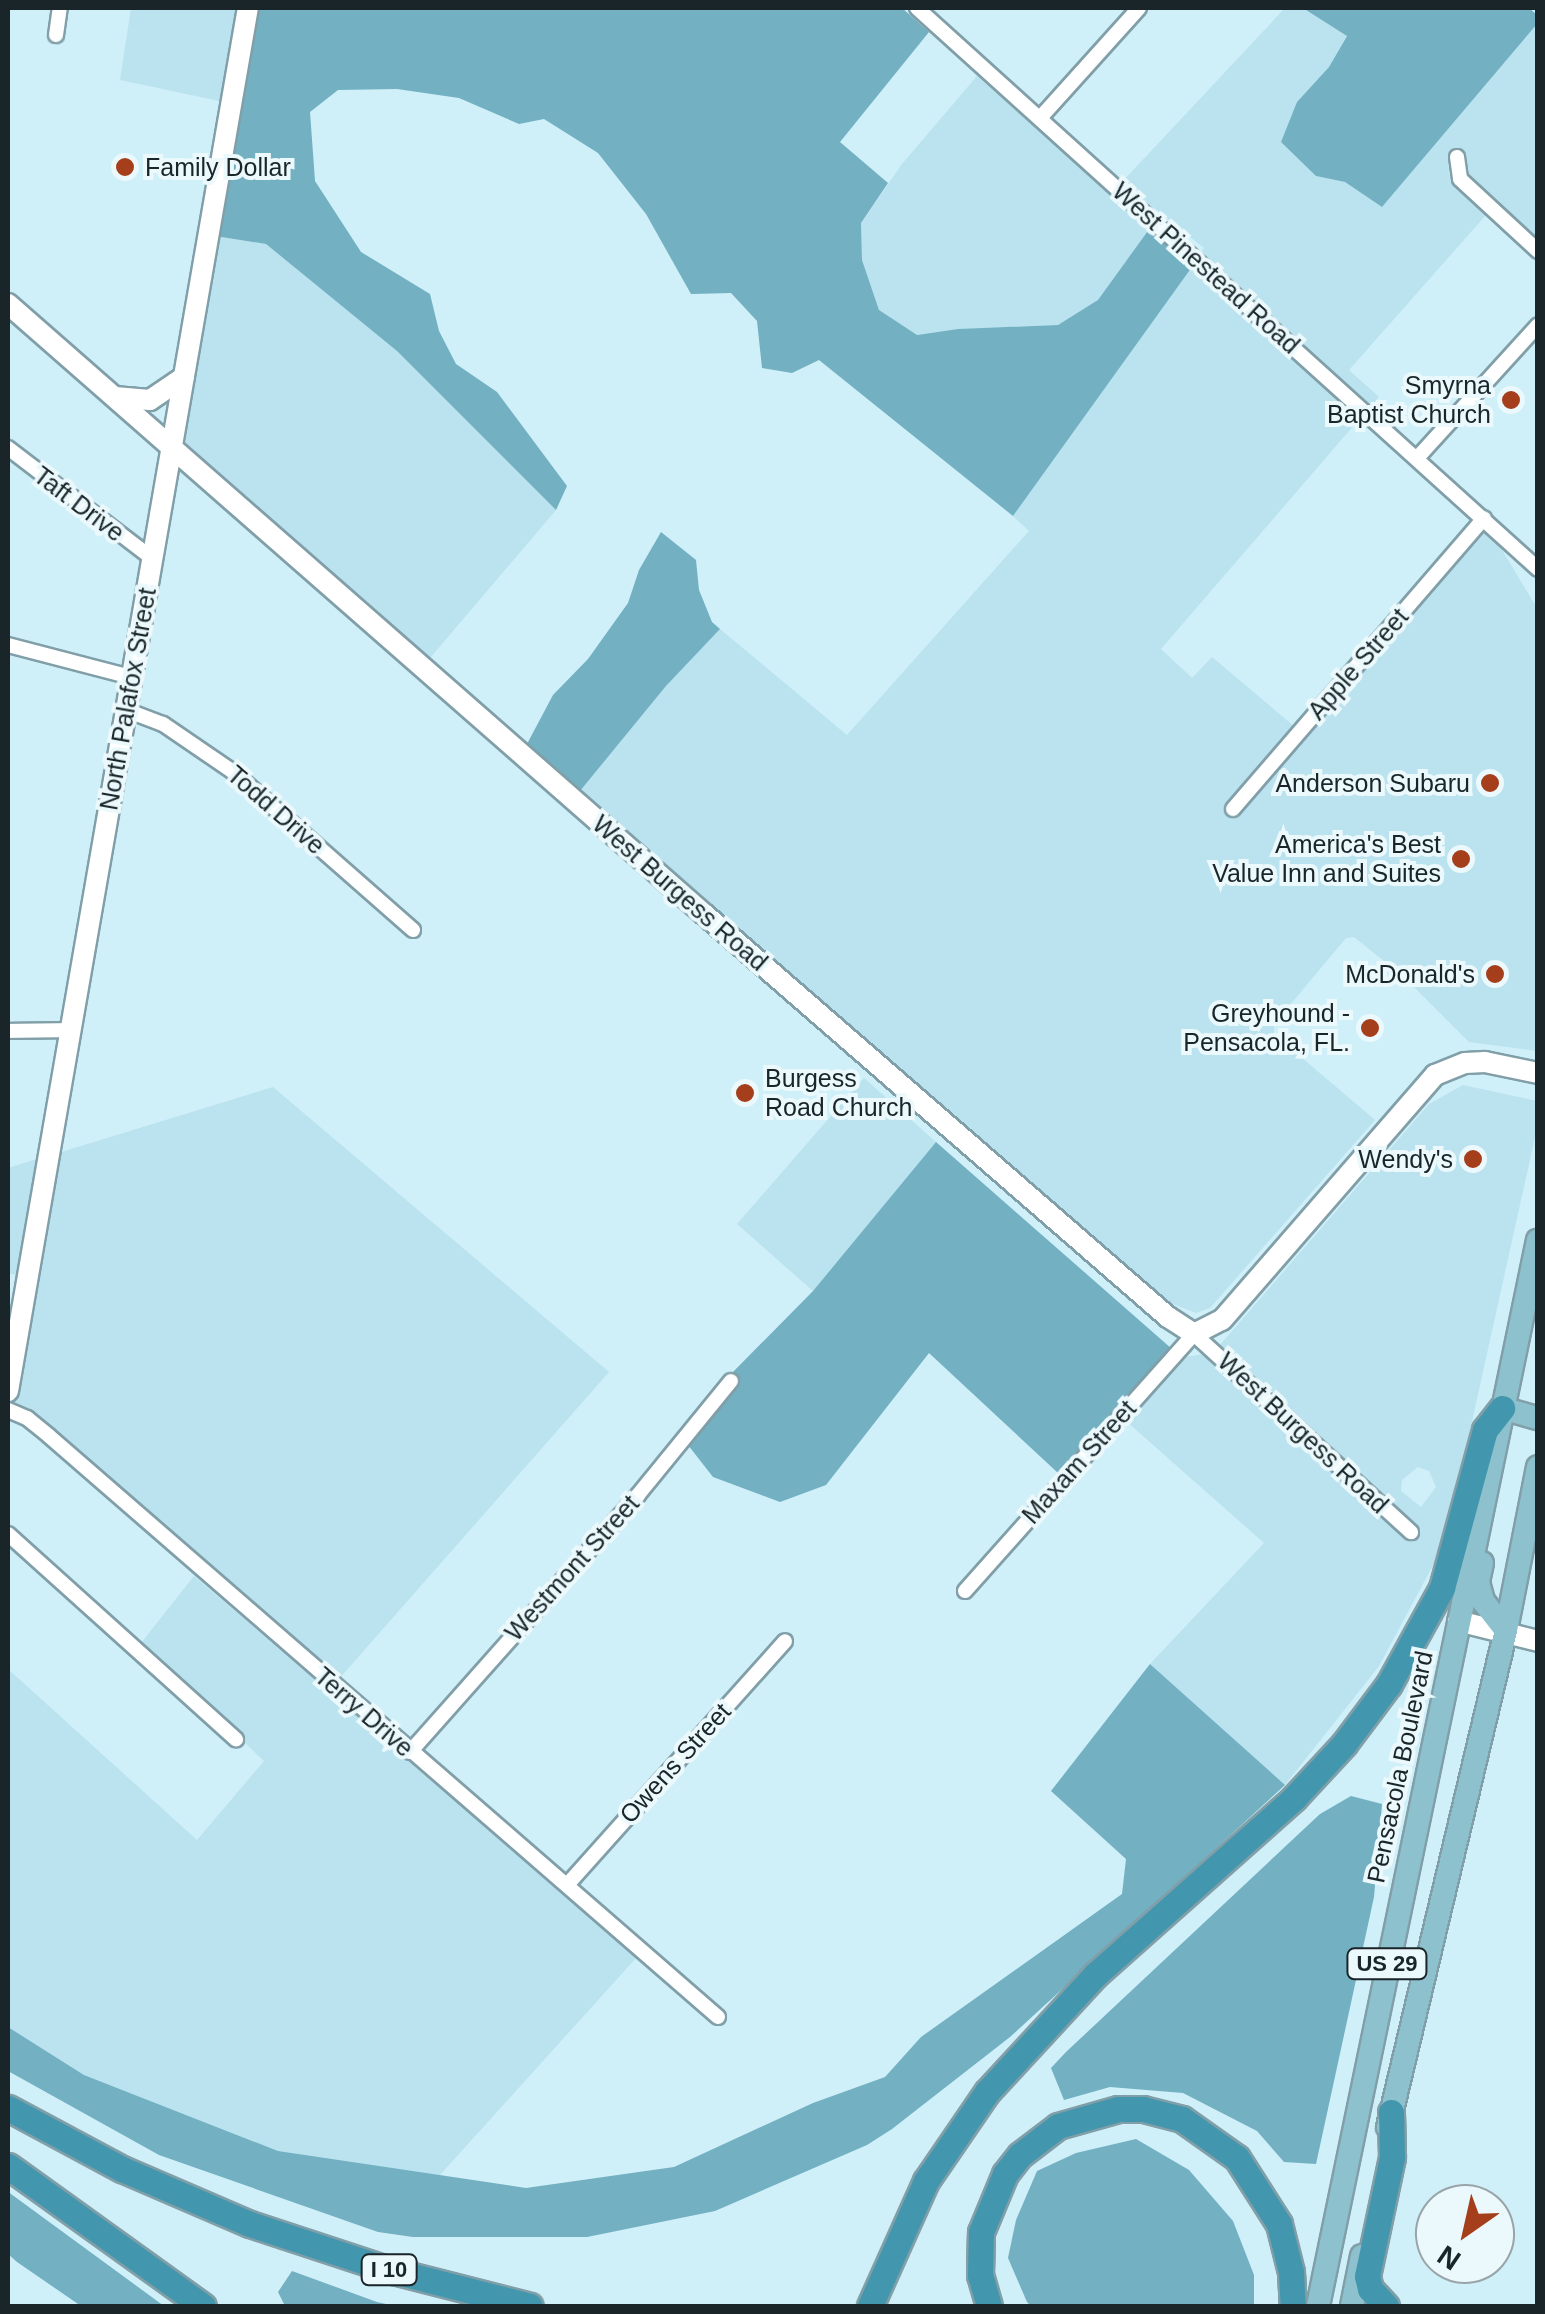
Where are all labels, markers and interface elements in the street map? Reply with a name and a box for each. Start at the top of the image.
place label: Family Dollar [145,152,291,182]
marker: Family Dollar [114,156,136,178]
street label: West Pinestead Road [1106,176,1306,360]
place label: Smyrna Baptist Church [1327,371,1491,430]
marker: Smyrna Baptist Church [1500,389,1522,411]
street label: Taft Drive [28,460,130,548]
street label: North Palafox Street [94,586,162,812]
street label: Apple Street [1302,602,1414,726]
street label: Todd Drive [221,759,331,861]
place label: Anderson Subaru [1275,768,1470,798]
marker: Anderson Subaru [1479,772,1501,794]
street label: West Burgess Road [586,809,774,977]
place label: America's Best Value Inn and Suites [1212,830,1441,889]
marker: America's Best Value Inn and Suites [1450,848,1472,870]
place label: McDonald's [1345,959,1475,989]
marker: McDonald's [1484,963,1506,985]
place label: Greyhound - Pensacola, FL. [1183,999,1350,1058]
marker: Greyhound - Pensacola, FL. [1359,1017,1381,1039]
place label: Burgess Road Church [765,1064,912,1123]
marker: Burgess Road Church [734,1082,756,1104]
place label: Wendy's [1358,1144,1453,1174]
marker: Wendy's [1462,1148,1484,1170]
street label: West Burgess Road [1212,1346,1394,1520]
street label: Maxam Street [1016,1394,1142,1530]
street label: Westmont Street [499,1489,645,1647]
street label: Pensacola Boulevard [1361,1648,1439,1886]
street label: Terry Drive [309,1661,419,1763]
street label: Owens Street [613,1697,737,1829]
road number: US 29 [1344,1947,1430,1981]
north arrow [1415,2184,1515,2284]
text: N [1432,2239,1466,2276]
road number: I 10 [359,2253,419,2287]

